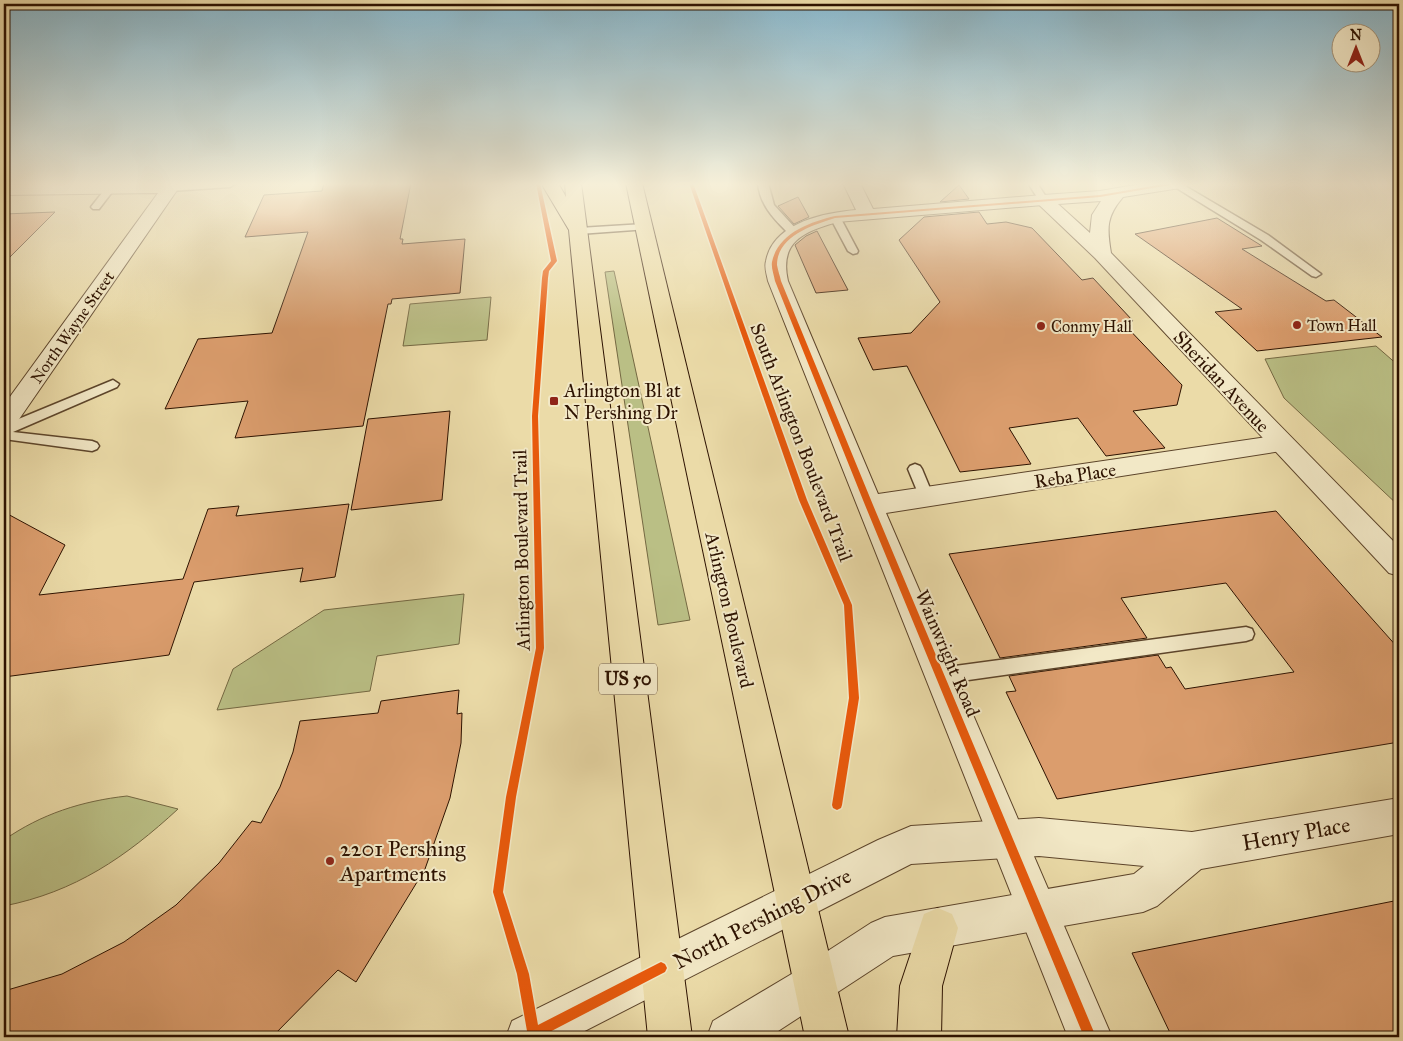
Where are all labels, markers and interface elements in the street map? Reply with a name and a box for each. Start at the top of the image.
north arrow [1330,22,1380,72]
text: N [1350,27,1362,44]
street label: North Wayne Street [27,267,118,387]
place label: Town Hall [1307,316,1377,335]
place label: Conmy Hall [1051,317,1133,336]
marker: Town Hall [1291,319,1303,331]
street label: South Arlington Boulevard Trail [744,320,858,566]
marker: Conmy Hall [1035,320,1047,332]
street label: Sheridan Avenue [1169,326,1275,437]
place label: Arlington Bl at N Pershing Dr [563,379,681,425]
marker: Arlington Bl at N Pershing Dr [548,395,560,407]
street label: Arlington Boulevard Trail [508,448,536,652]
street label: Reba Place [1033,458,1118,493]
street label: Arlington Boulevard [699,529,759,691]
street label: Wainwright Road [909,586,985,721]
road number: US 50 [599,664,657,694]
street label: Henry Place [1240,811,1352,856]
place label: 2201 Pershing Apartments [339,835,466,887]
marker: 2201 Pershing Apartments [324,855,336,867]
street label: North Pershing Drive [669,862,856,975]

